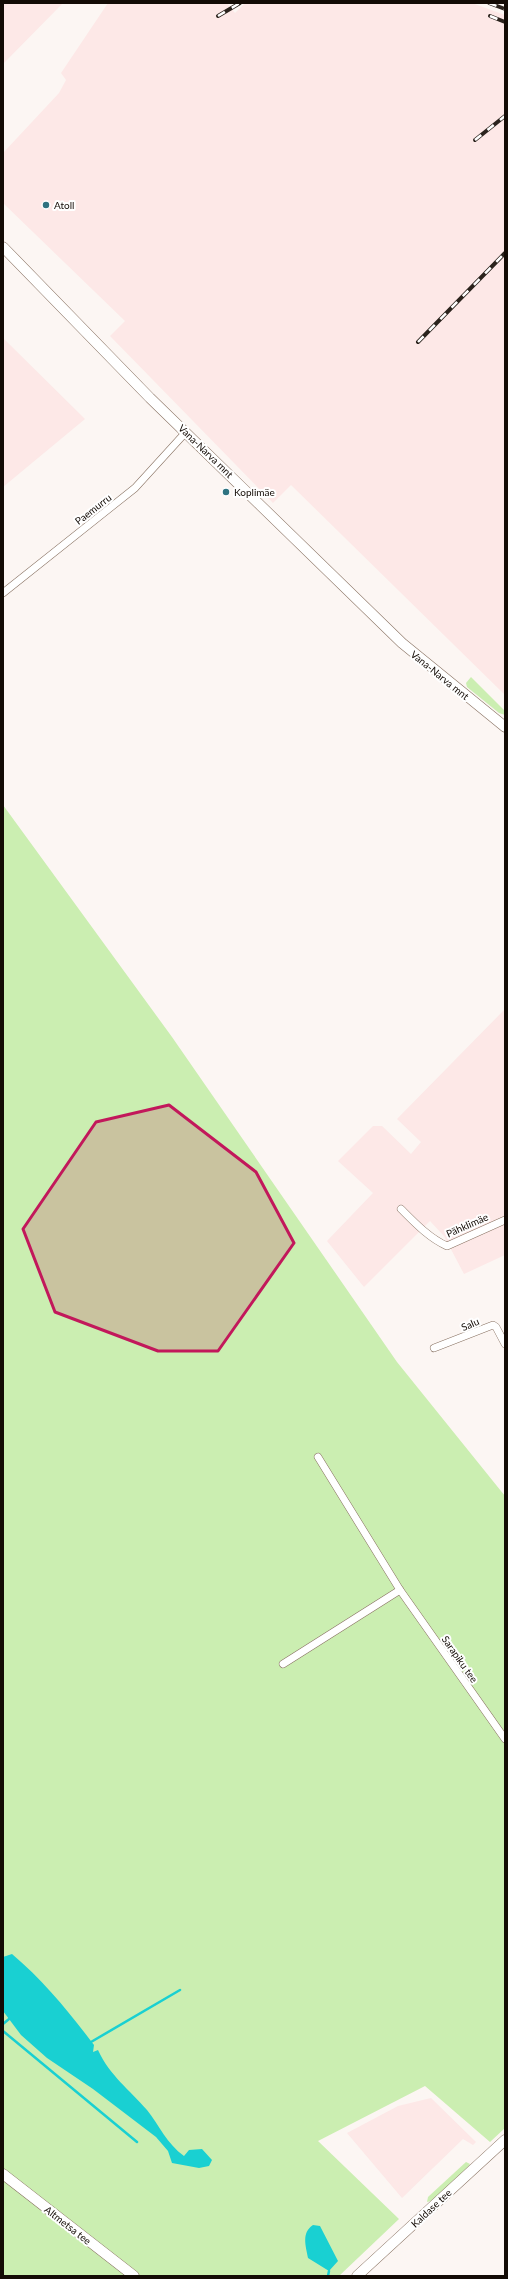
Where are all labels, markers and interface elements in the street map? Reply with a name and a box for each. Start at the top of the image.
place label: Atoll [54,199,74,211]
marker: Atoll [41,200,51,210]
street label: Vana-Narva mnt [176,422,236,480]
place label: Koplimäe [234,486,275,498]
marker: Koplimäe [221,487,231,497]
street label: Paemurru [72,491,114,527]
street label: Vana-Narva mnt [409,648,472,702]
street label: Pähklimäe [444,1210,490,1240]
street label: Salu [459,1315,481,1333]
street label: Sarapiku tee [440,1633,480,1685]
street label: Kaldase tee [408,2186,454,2230]
street label: Altmetsa tee [42,2203,94,2247]

